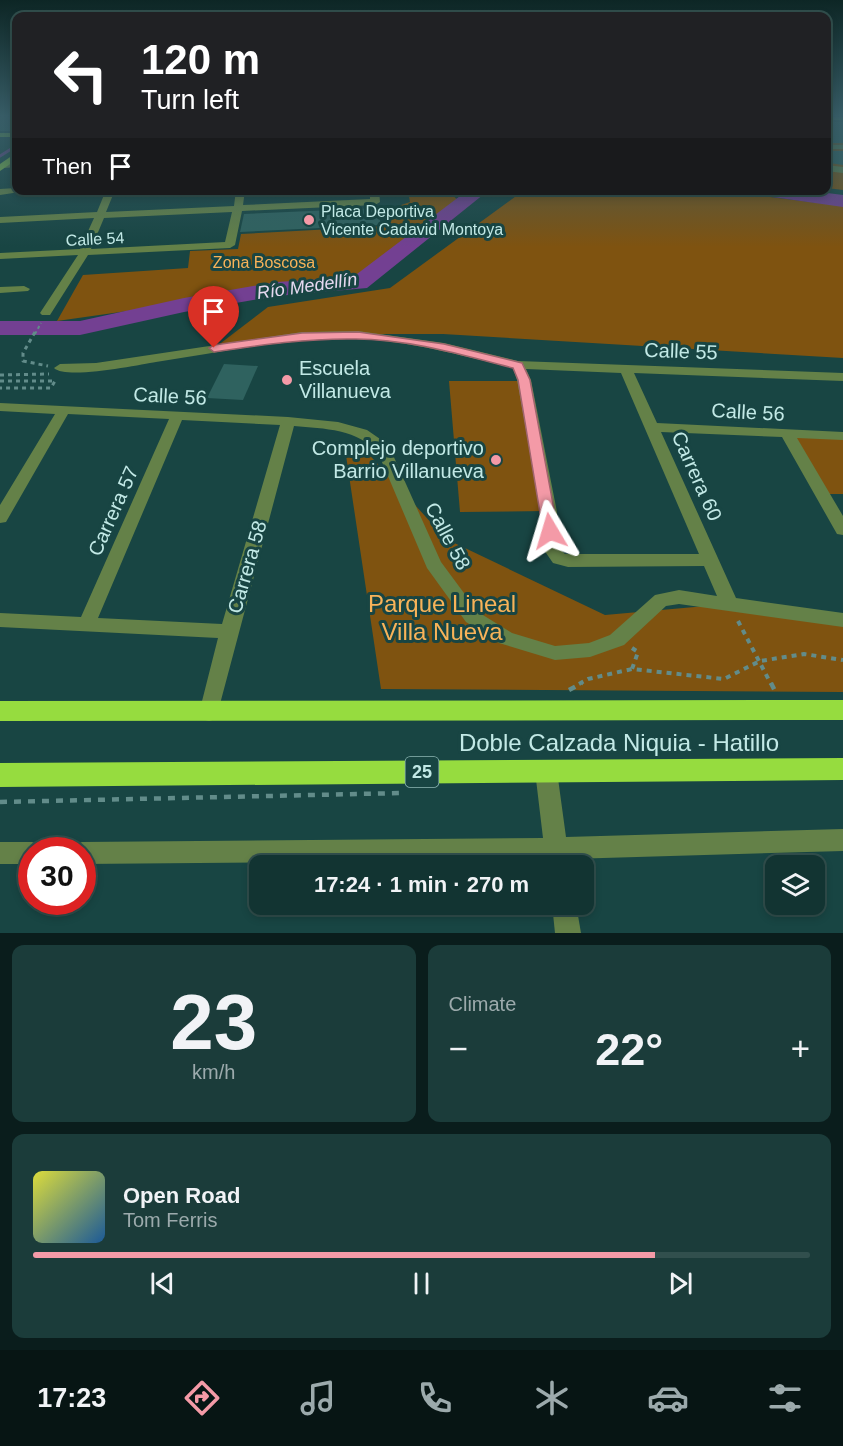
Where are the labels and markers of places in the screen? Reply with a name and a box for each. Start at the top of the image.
place label: Placa Deportiva Vicente Cadavid Montoya [321,203,503,238]
marker: Placa Deportiva Vicente Cadavid Montoya [302,213,316,227]
pin [188,286,239,348]
place label: Escuela Villanueva [299,357,392,402]
marker: Escuela Villanueva [280,373,294,387]
place label: Complejo deportivo Barrio Villanueva [312,437,485,482]
marker: Complejo deportivo Barrio Villanueva [489,453,503,467]

